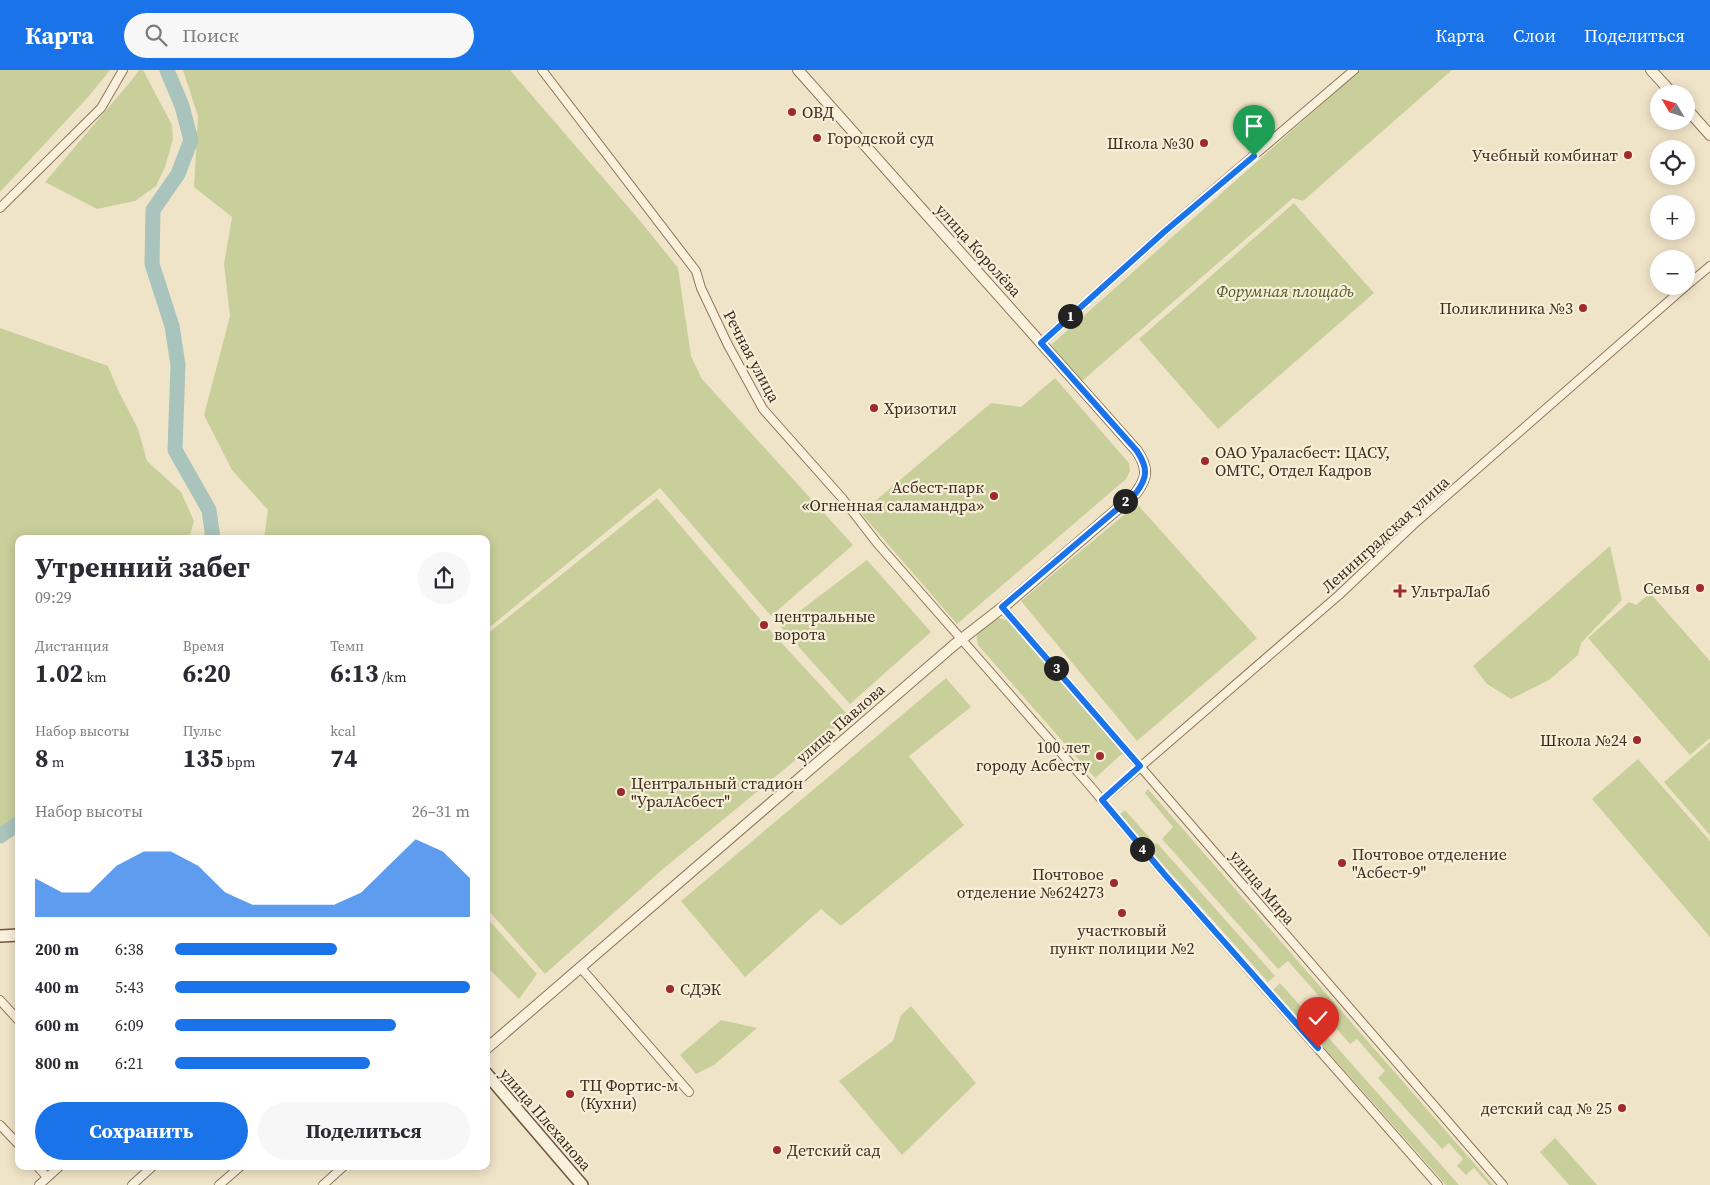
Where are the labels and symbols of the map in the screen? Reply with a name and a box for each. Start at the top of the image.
north arrow [1650,85,1695,130]
place label: ОВД [802,101,834,123]
pin [1233,105,1275,156]
marker: ОВД [786,106,798,118]
place label: Городской суд [827,127,934,149]
marker: Городской суд [811,132,823,144]
place label: Школа №30 [1107,132,1194,154]
marker: Школа №30 [1198,137,1210,149]
place label: Учебный комбинат [1472,144,1619,166]
marker: Учебный комбинат [1622,149,1634,161]
street label: улица Королёва [931,198,1027,302]
park label: Форумная площадь [1216,280,1354,302]
place label: Поликлиника №3 [1439,297,1573,319]
marker: Поликлиника №3 [1577,302,1589,314]
pin: 1 [1058,304,1082,328]
street label: Речная улица [718,306,786,407]
place label: Хризотил [884,397,957,419]
marker: Хризотил [868,402,880,414]
place label: ОАО Ураласбест: ЦАСУ, ОМТС, Отдел Кадров [1215,441,1390,481]
marker: ОАО Ураласбест: ЦАСУ, ОМТС, Отдел Кадров [1199,455,1211,467]
street label: Ленинградская улица [1316,470,1454,597]
place label: Асбест-парк «Огненная саламандра» [802,476,984,516]
pin: 2 [1112,488,1138,514]
marker: Асбест-парк «Огненная саламандра» [988,490,1000,502]
place label: Семья [1643,577,1690,599]
place label: УльтраЛаб [1411,580,1490,602]
marker: Семья [1694,582,1706,594]
marker: УльтраЛаб [1393,584,1407,598]
place label: центральные ворота [774,605,875,645]
marker: центральные ворота [758,619,770,631]
pin: 3 [1044,656,1068,680]
street label: улица Павлова [791,678,890,768]
place label: Школа №24 [1540,729,1627,751]
marker: Школа №24 [1631,734,1643,746]
place label: 100 лет городу Асбесту [976,736,1091,776]
marker: 100 лет городу Асбесту [1094,750,1106,762]
place label: Центральный стадион "УралАсбест" [631,772,803,812]
marker: Центральный стадион "УралАсбест" [615,786,627,798]
pin: 4 [1130,836,1154,862]
place label: Почтовое отделение "Асбест-9" [1352,843,1507,883]
street label: улица Мира [1225,845,1301,930]
marker: Почтовое отделение "Асбест-9" [1336,857,1348,869]
place label: Почтовое отделение №624273 [957,863,1104,903]
marker: Почтовое отделение №624273 [1108,877,1120,889]
marker: участковый пункт полиции №2 [1116,907,1128,919]
place label: участковый пункт полиции №2 [1049,919,1195,959]
place label: СДЭК [680,978,722,1000]
marker: СДЭК [664,983,676,995]
pin [1297,997,1339,1048]
street label: улица Плеханова [495,1063,597,1176]
place label: ТЦ Фортис-м (Кухни) [580,1074,679,1114]
marker: ТЦ Фортис-м (Кухни) [564,1088,576,1100]
place label: детский сад № 25 [1481,1097,1612,1119]
marker: детский сад № 25 [1616,1102,1628,1114]
place label: Детский сад [787,1139,881,1161]
marker: Детский сад [771,1144,783,1156]

